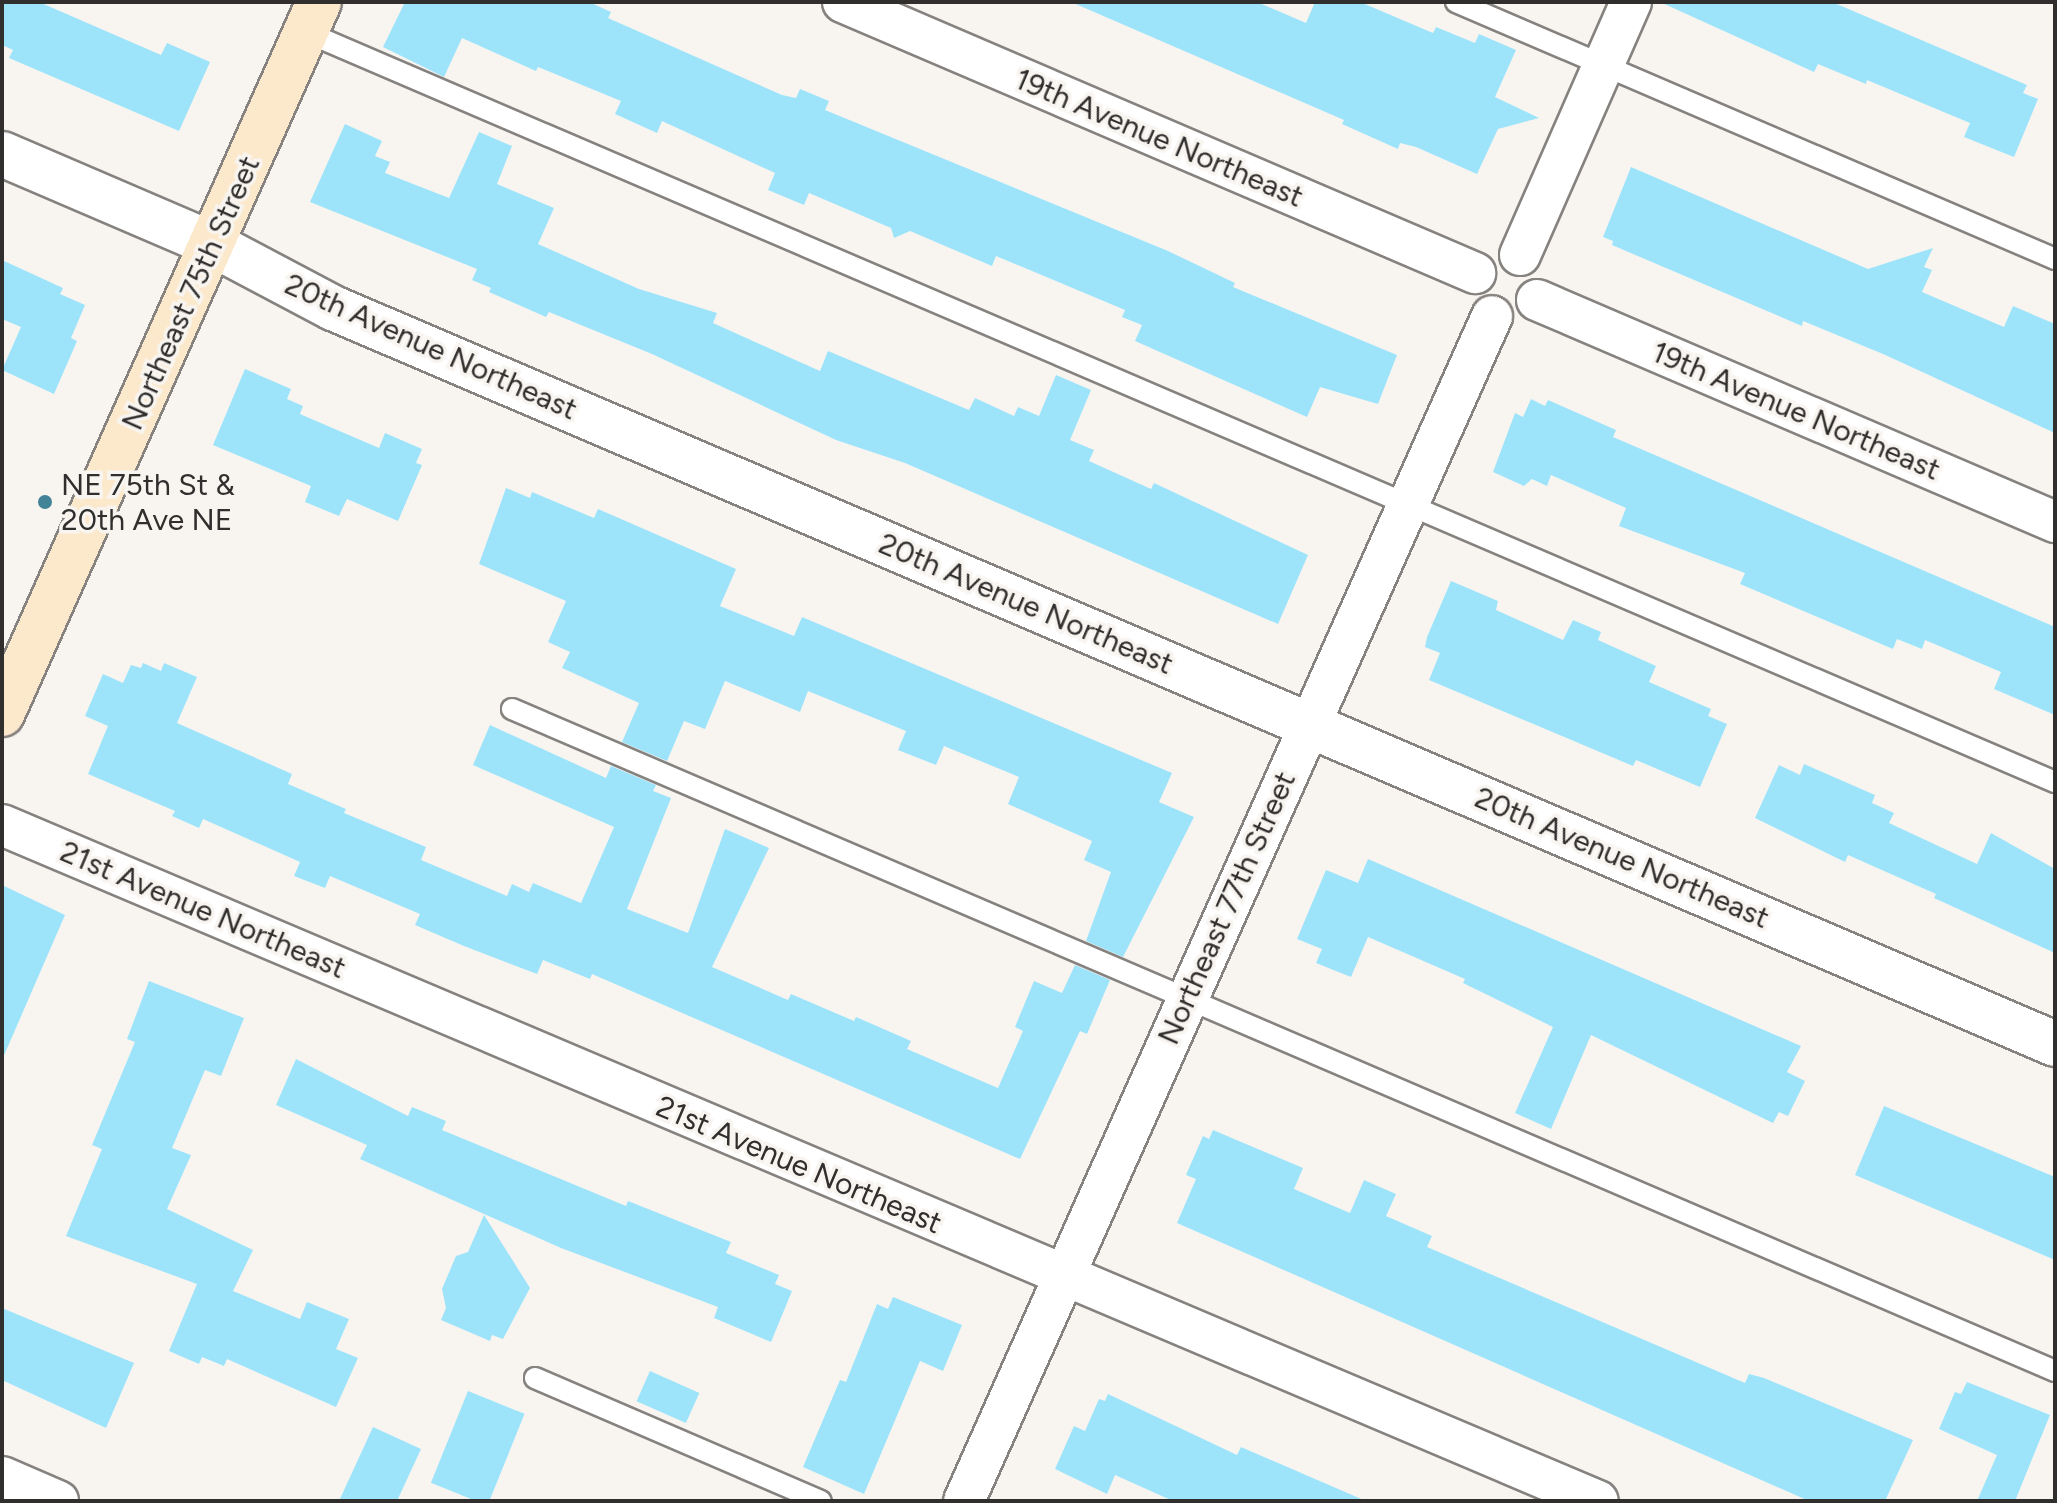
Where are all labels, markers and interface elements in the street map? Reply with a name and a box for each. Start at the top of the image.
street label: 19th Avenue Northeast [1009,61,1309,215]
street label: Northeast 75th Street [114,150,268,436]
street label: 20th Avenue Northeast [279,266,583,428]
street label: 19th Avenue Northeast [1646,334,1946,488]
place label: NE 75th St & 20th Ave NE [61,467,235,538]
marker: NE 75th St & 20th Ave NE [36,493,54,511]
street label: 20th Avenue Northeast [873,526,1179,682]
street label: Northeast 77th Street [1151,766,1303,1050]
street label: 20th Avenue Northeast [1469,780,1775,936]
street label: 21st Avenue Northeast [55,834,351,986]
street label: 21st Avenue Northeast [651,1089,947,1241]

